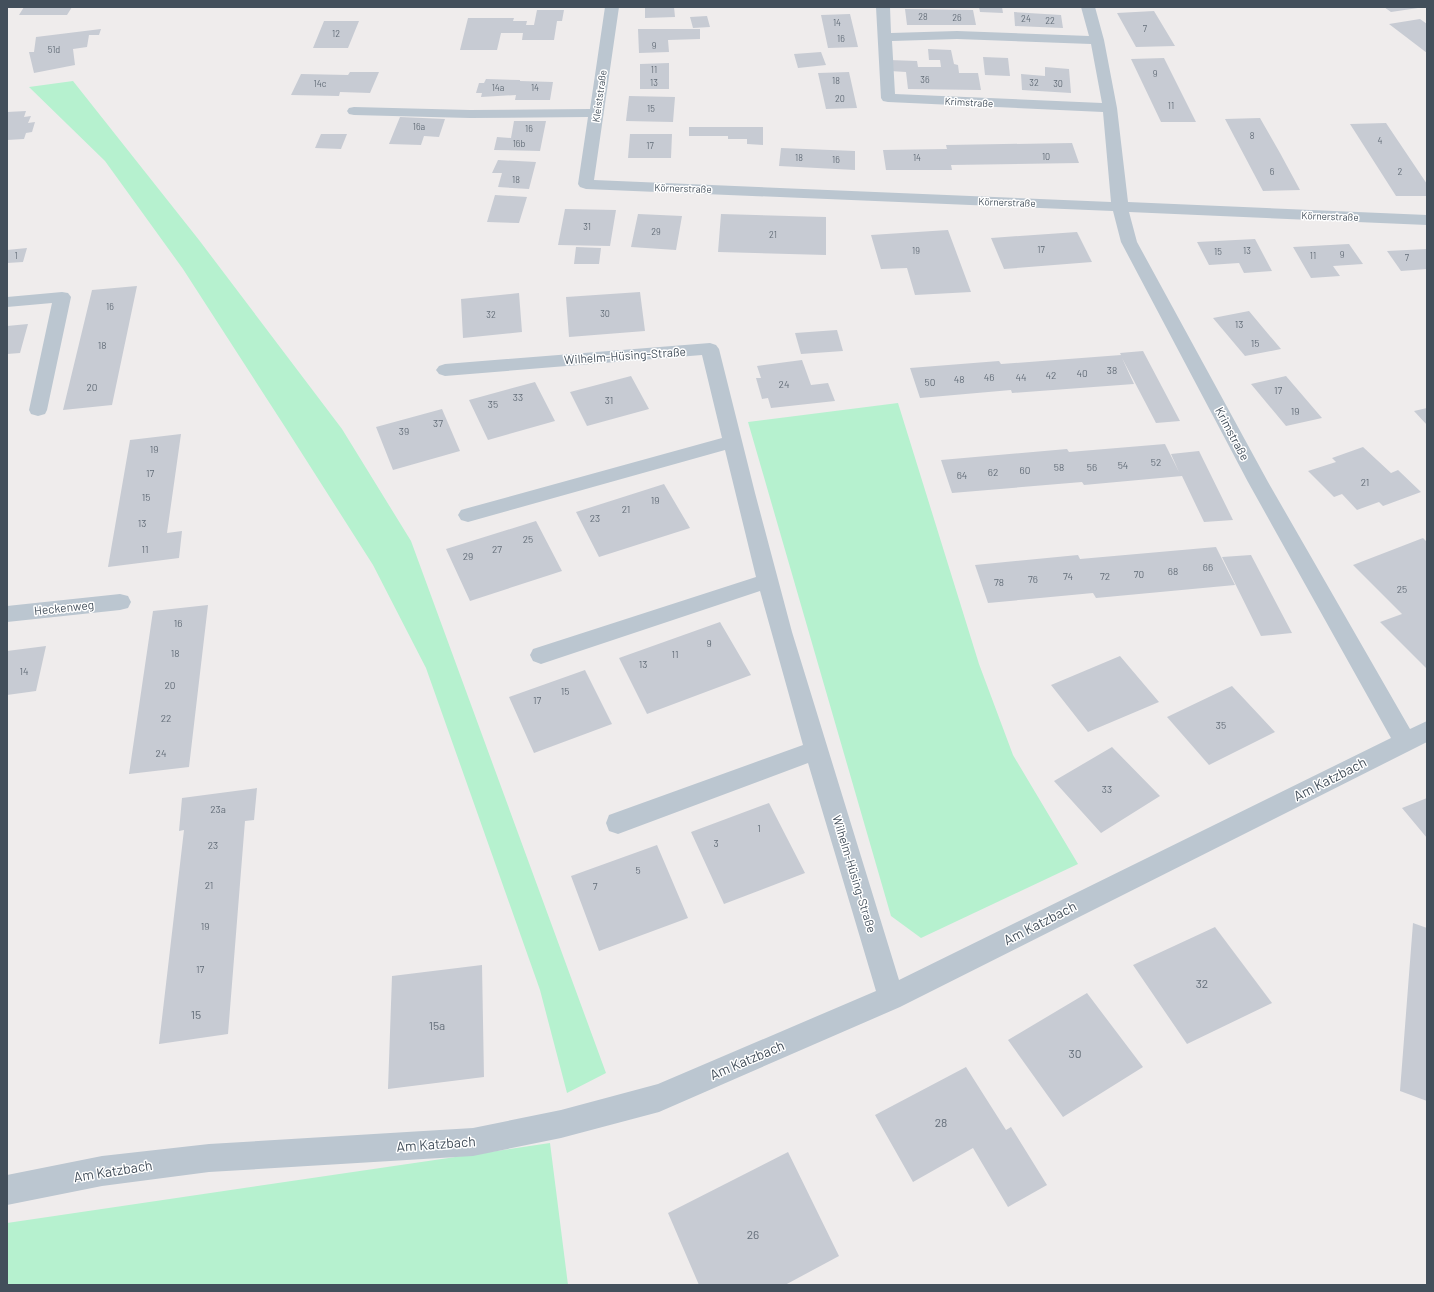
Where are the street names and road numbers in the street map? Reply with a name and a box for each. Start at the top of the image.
street label: Kleiststraße [589,69,609,123]
street label: Krimstraße [944,95,994,109]
street label: Körnerstraße [654,181,712,195]
street label: Körnerstraße [978,195,1036,209]
street label: Körnerstraße [1301,209,1359,223]
street label: Wilhelm-Hüsing-Straße [563,344,686,366]
street label: Krimstraße [1213,404,1253,463]
street label: Heckenweg [33,597,95,617]
street label: Am Katzbach [1291,753,1369,804]
street label: Wilhelm-Hüsing-Straße [830,813,880,934]
street label: Am Katzbach [1001,897,1079,948]
street label: Am Katzbach [707,1036,787,1083]
street label: Am Katzbach [396,1132,476,1155]
street label: Am Katzbach [72,1156,154,1185]

